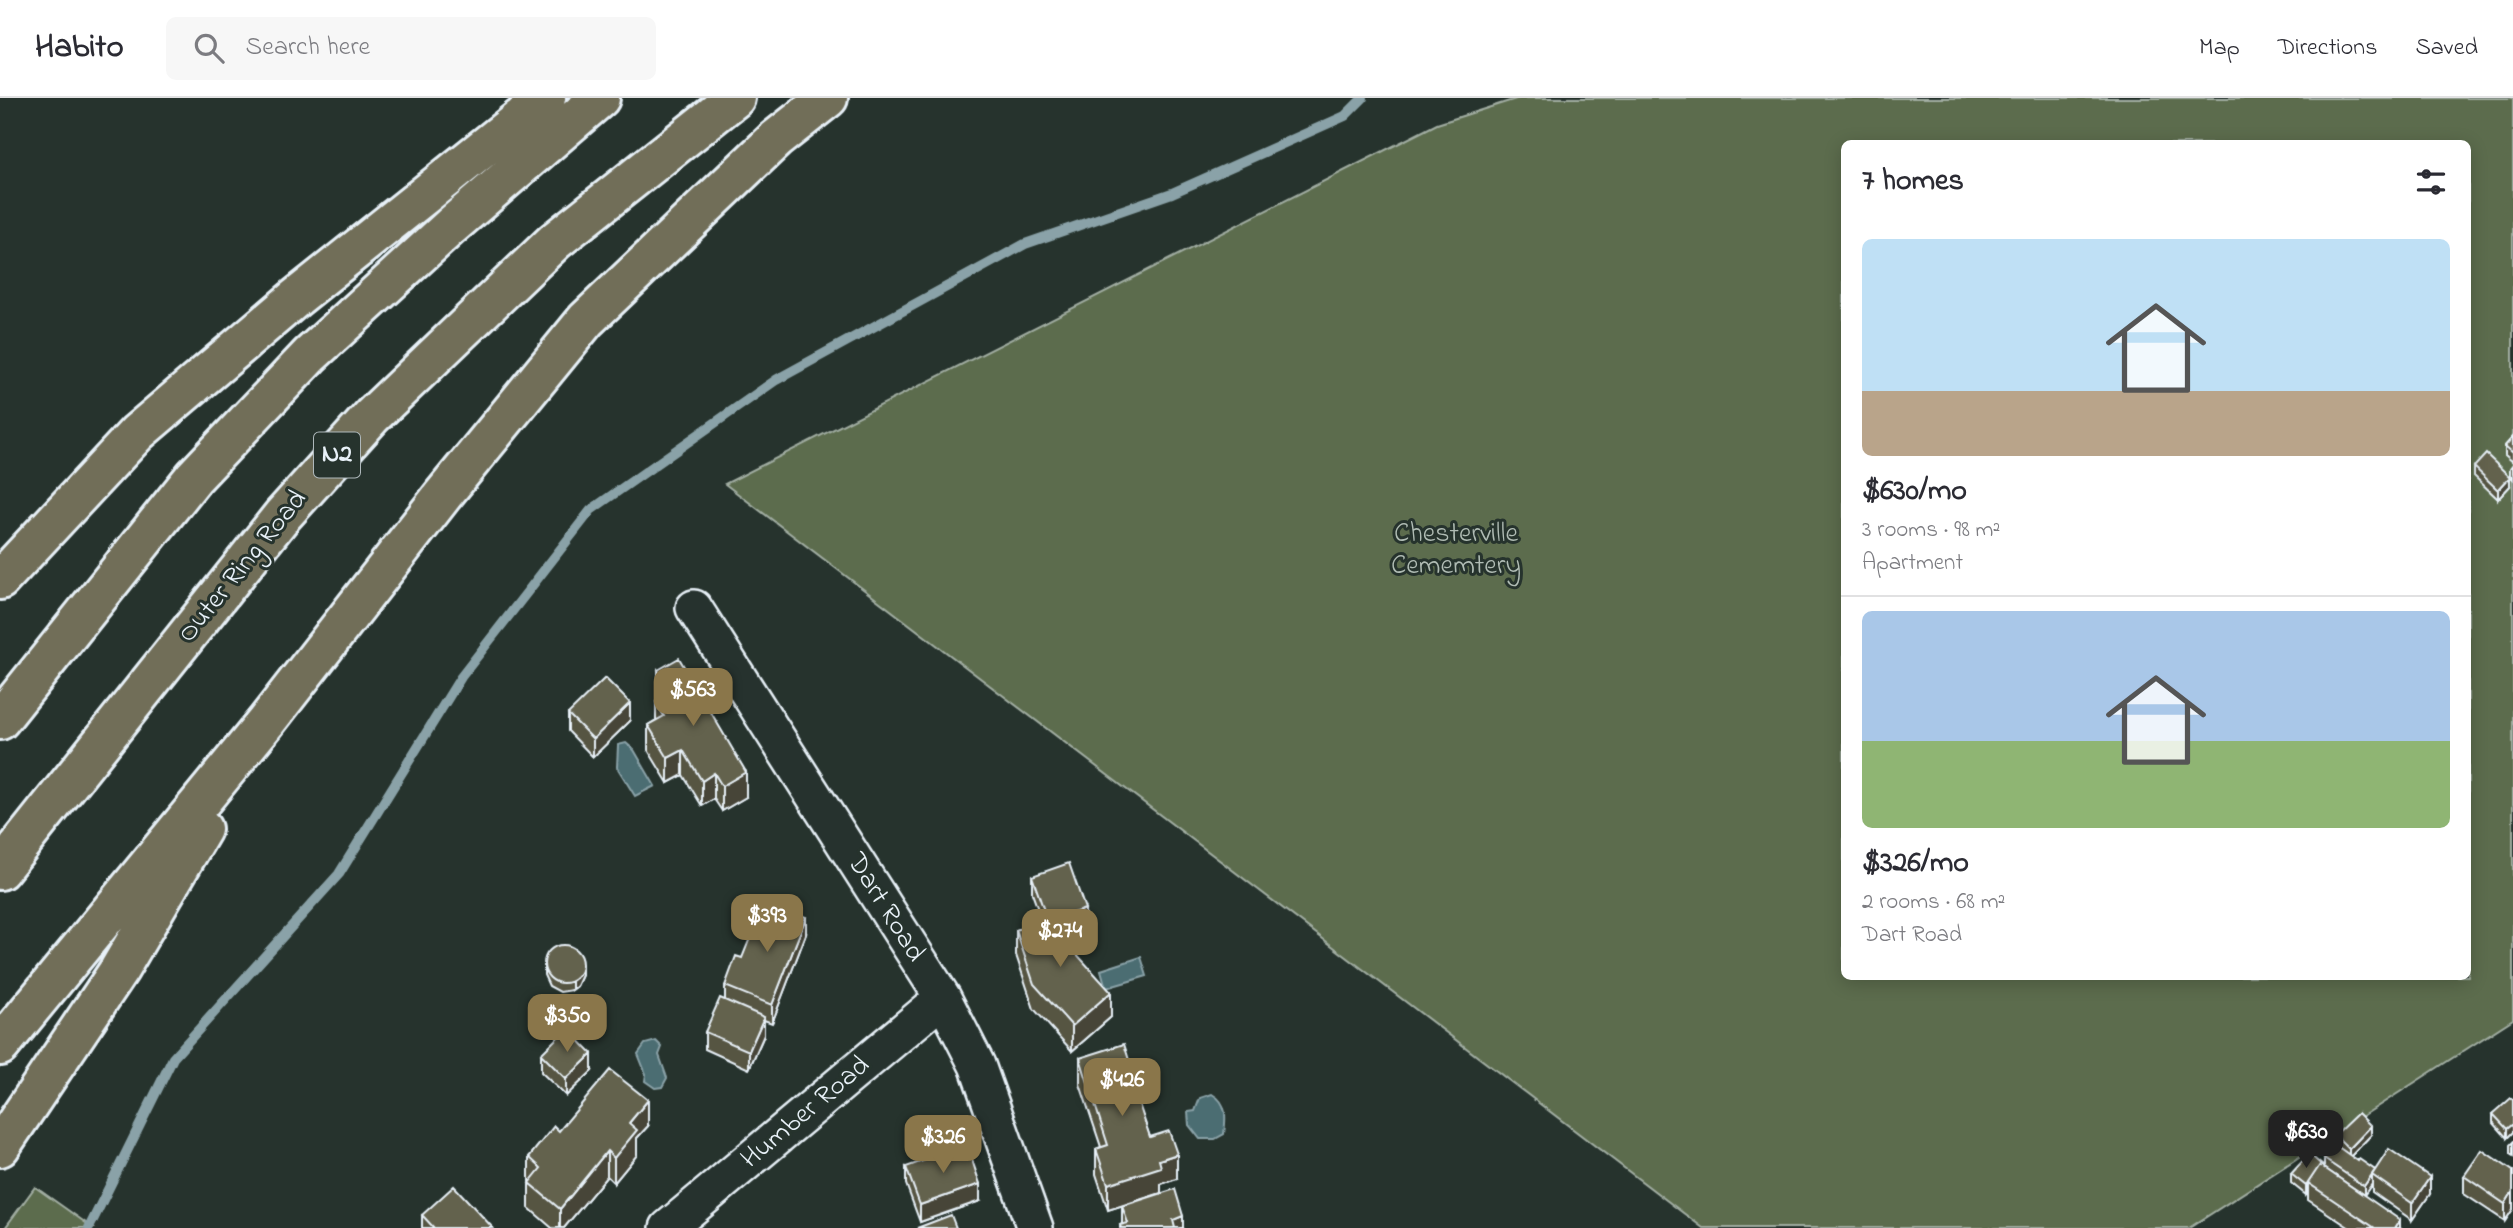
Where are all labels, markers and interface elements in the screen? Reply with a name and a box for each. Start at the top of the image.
search box [166,17,656,80]
text: Habito [35,24,124,72]
icon: search [190,29,228,67]
text: Search here [246,29,370,67]
text: Map [2199,31,2240,66]
text: Directions [2278,31,2377,66]
text: Saved [2415,31,2478,66]
text: 7 homes [1862,160,1964,204]
icon: filters [2412,163,2450,201]
icon: home [2093,285,2219,411]
road number: N2 [314,432,360,478]
text: $630/mo [1862,470,1967,514]
street label: Outer Ring Road [168,481,318,652]
park label: Chesterville Cememtery [1391,514,1521,587]
text: 3 rooms · 98 m² [1862,514,2000,547]
text: Apartment [1862,547,1963,580]
icon: home [2093,657,2219,783]
pin: $563 [652,668,734,728]
text: $563 [670,674,716,707]
text: $326/mo [1862,842,1969,886]
street label: Dart Road [835,845,935,971]
text: 2 rooms · 68 m² [1862,886,2005,919]
pin: $393 [726,894,808,954]
text: $393 [747,900,787,933]
pin: $274 [1019,910,1101,969]
text: $274 [1038,915,1082,948]
text: Dart Road [1862,919,1962,952]
pin: $350 [526,995,608,1054]
text: $350 [544,1000,590,1033]
street label: Humber Road [732,1046,880,1179]
pin: $426 [1081,1058,1163,1118]
text: $426 [1100,1064,1144,1097]
pin: $630 [2265,1110,2347,1170]
pin: $326 [902,1116,984,1175]
text: $630 [2284,1116,2328,1149]
text: $326 [921,1121,965,1154]

